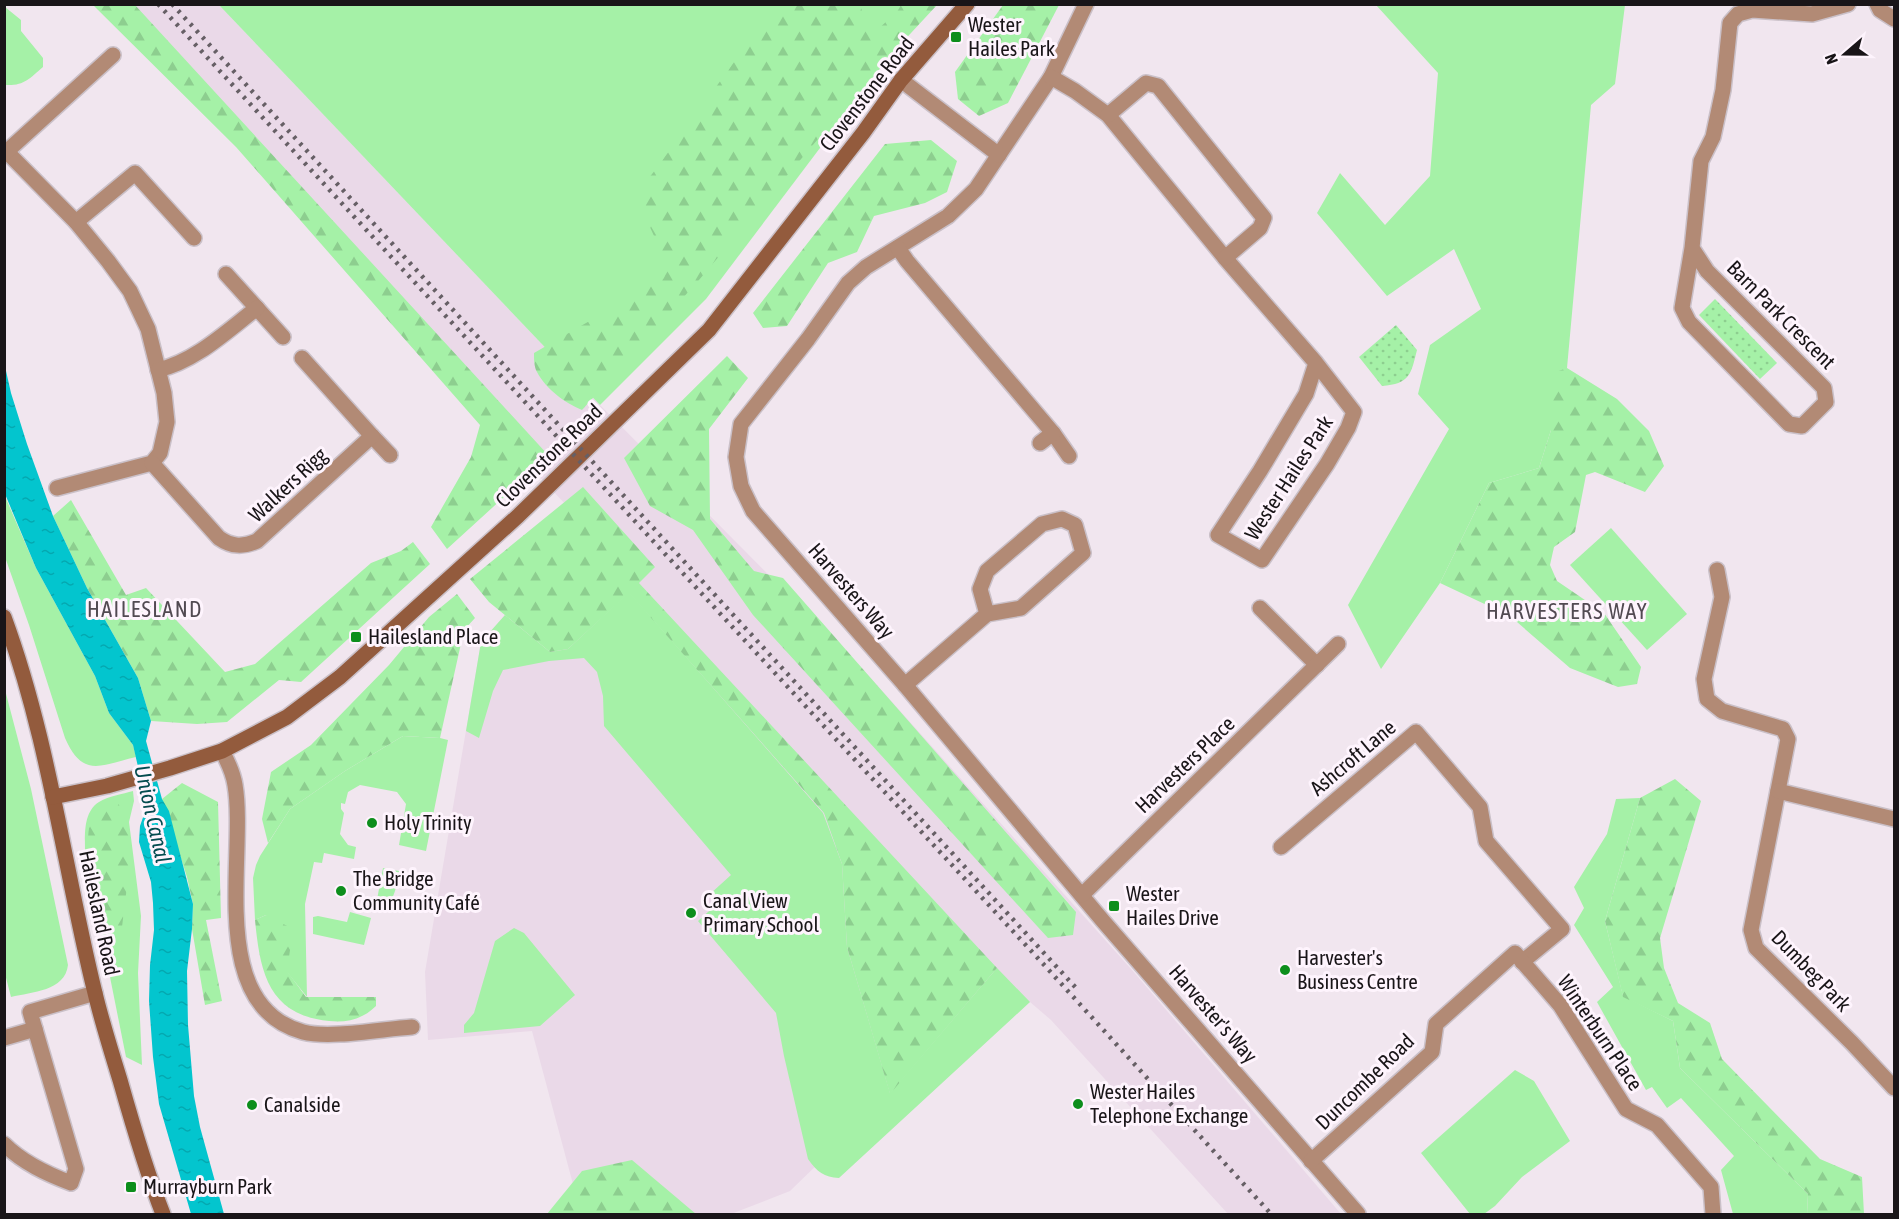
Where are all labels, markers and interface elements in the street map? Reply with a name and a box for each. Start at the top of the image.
place label: Wester Hailes Park [968,12,1055,60]
north arrow [1815,24,1875,84]
marker: Wester Hailes Park [949,30,963,44]
street label: Clovenstone Road [814,31,918,155]
text: N [1821,52,1841,67]
street label: Barn Park Crescent [1723,255,1841,373]
street label: Clovenstone Road [490,399,606,512]
street label: Wester Hailes Park [1239,411,1337,544]
street label: Walkers Rigg [243,442,331,526]
street label: Harvesters Way [804,538,900,643]
district label: HAILESLAND [87,596,203,622]
district label: HARVESTERS WAY [1486,598,1648,624]
place label: Hailesland Place [368,624,498,648]
marker: Hailesland Place [349,630,363,644]
street label: Harvesters Place [1130,711,1239,817]
street label: Ashcroft Lane [1305,715,1400,800]
water label: Union Canal [129,763,177,865]
place label: Holy Trinity [384,810,472,834]
marker: Holy Trinity [365,816,379,830]
street label: Hailesland Road [75,848,125,978]
place label: The Bridge Community Café [353,866,480,914]
place label: Wester Hailes Drive [1126,881,1219,929]
marker: The Bridge Community Café [334,884,348,898]
place label: Canal View Primary School [703,888,819,936]
marker: Wester Hailes Drive [1107,899,1121,913]
marker: Canal View Primary School [684,906,698,920]
street label: Dumbeg Park [1767,925,1856,1016]
place label: Harvester's Business Centre [1297,945,1418,993]
street label: Harvester's Way [1165,959,1263,1067]
marker: Harvester's Business Centre [1278,963,1292,977]
street label: Winterburn Place [1553,970,1648,1095]
street label: Duncombe Road [1310,1028,1418,1134]
place label: Wester Hailes Telephone Exchange [1090,1079,1248,1127]
place label: Canalside [264,1092,340,1116]
marker: Wester Hailes Telephone Exchange [1071,1097,1085,1111]
marker: Canalside [245,1098,259,1112]
place label: Murrayburn Park [143,1174,272,1198]
marker: Murrayburn Park [124,1180,138,1194]

